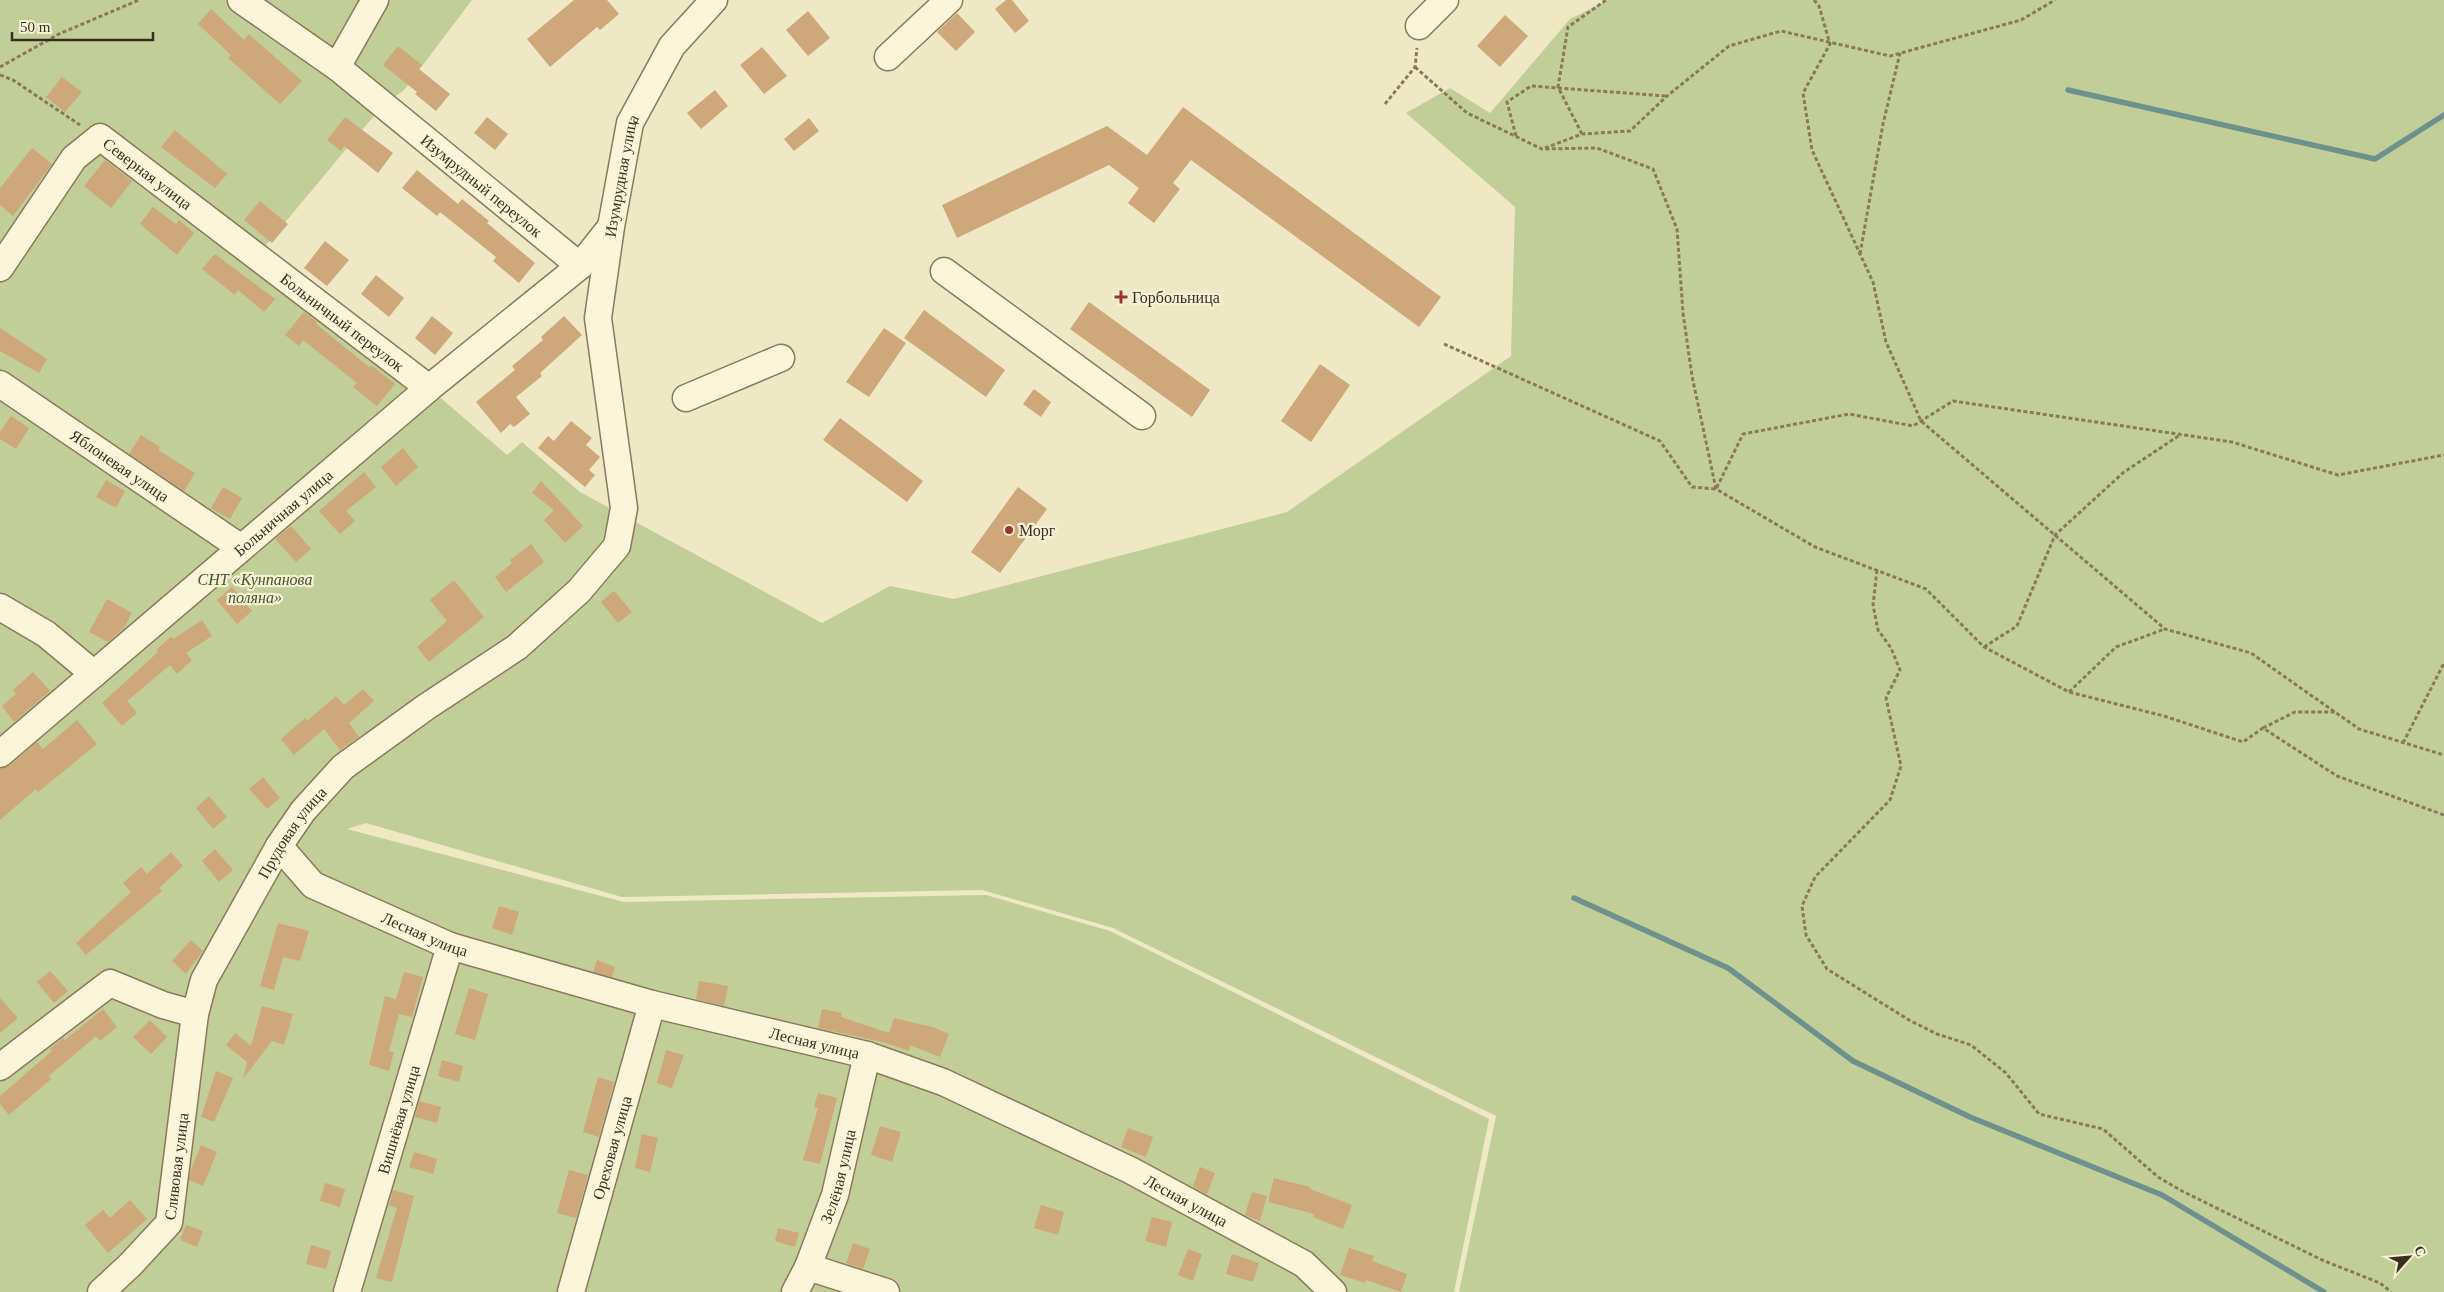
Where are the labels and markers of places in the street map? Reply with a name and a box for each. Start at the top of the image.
place label: Горбольница [1132,289,1220,307]
marker: Горбольница [1114,290,1128,304]
place label: Морг [1019,522,1056,540]
marker: Морг [1003,524,1015,536]

